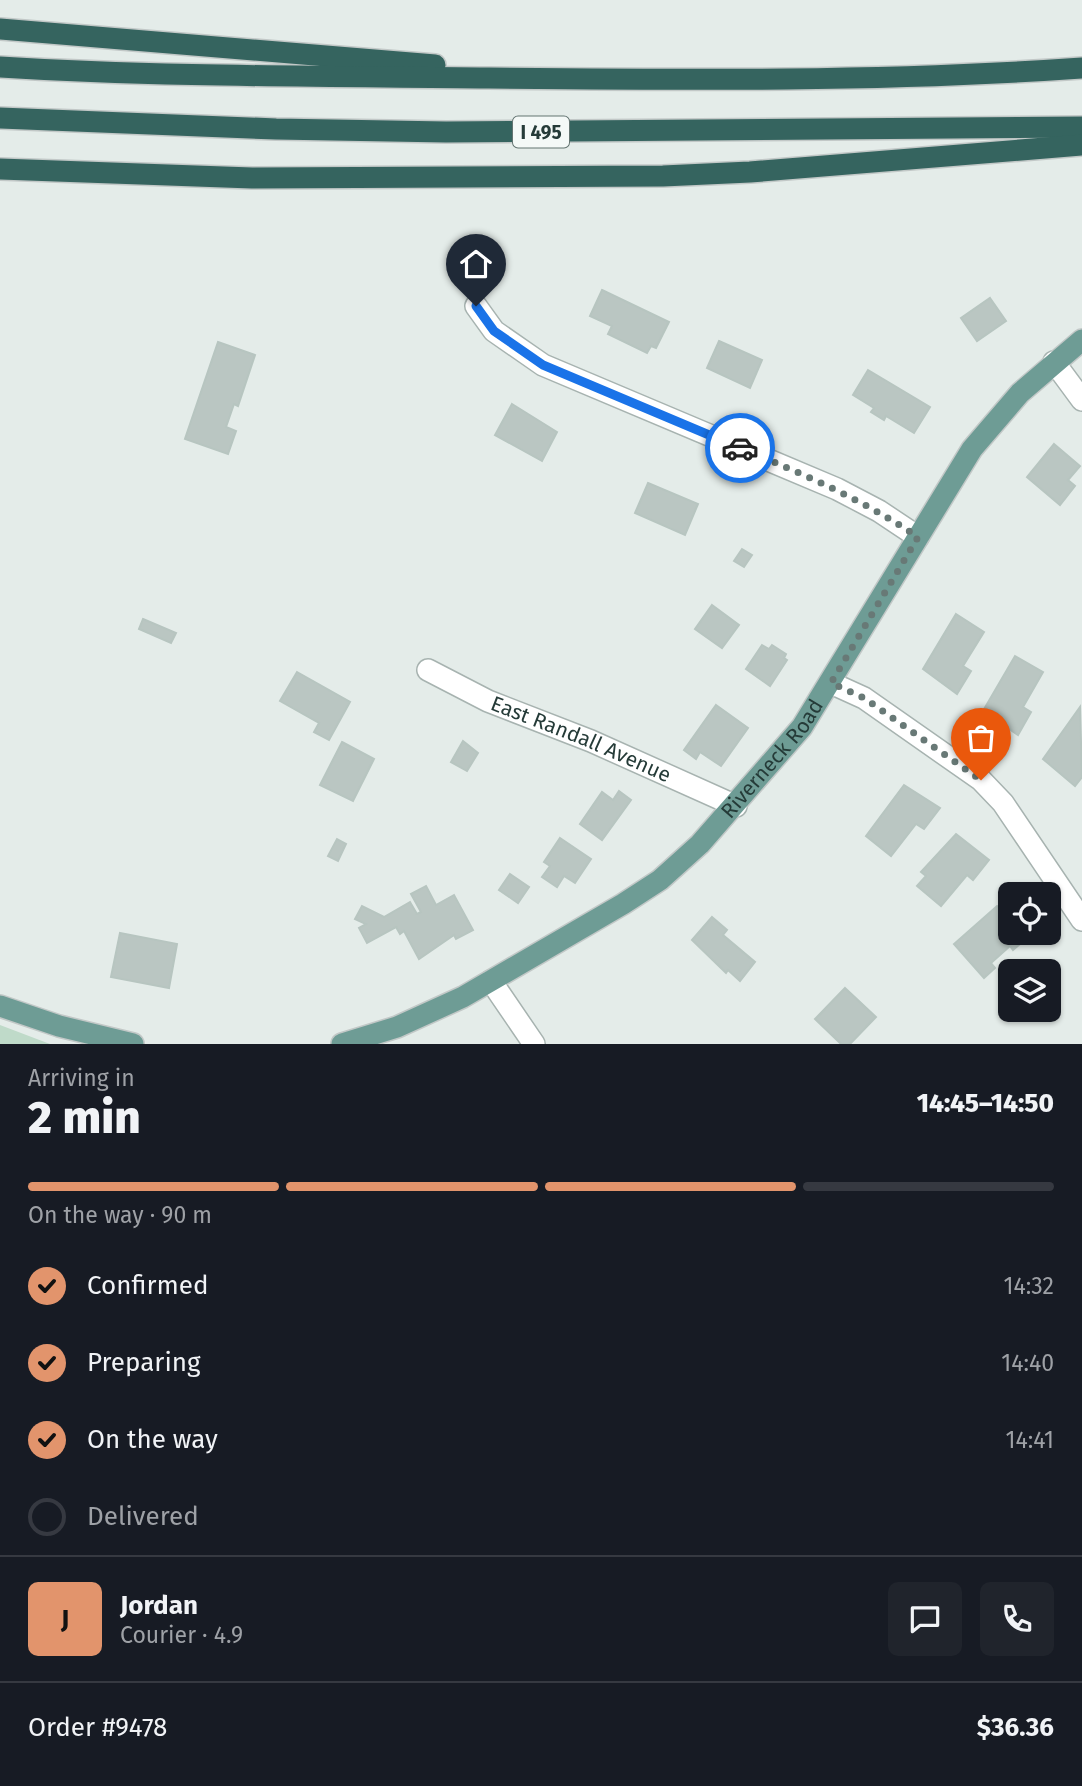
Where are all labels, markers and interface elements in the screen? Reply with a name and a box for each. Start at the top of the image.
road number: I 495 [513,116,569,148]
pin [446,234,506,306]
icon: home [457,245,495,283]
courier [705,413,775,483]
icon: car [721,429,759,467]
street label: East Randall Avenue [487,690,675,788]
street label: Riverneck Road [715,694,829,824]
pin [951,708,1011,780]
icon: bag [962,719,1000,757]
map controls [998,882,1061,1022]
button: locate [998,882,1061,945]
button: layers [998,959,1061,1022]
text: Arriving in [28,1064,135,1092]
text: 14:45–14:50 [917,1088,1054,1119]
text: 2 min [28,1090,141,1145]
text: On the way · 90 m [28,1201,212,1229]
icon: check [28,1267,66,1305]
text: Confirmed [87,1270,208,1301]
text: 14:32 [1003,1272,1054,1300]
icon: check [28,1344,66,1382]
text: Preparing [87,1347,200,1378]
text: 14:40 [1001,1349,1054,1377]
icon: check [28,1421,66,1459]
text: On the way [87,1424,218,1455]
text: 14:41 [1006,1426,1054,1454]
text: Delivered [87,1501,199,1532]
button: chat [888,1582,962,1656]
button: phone [980,1582,1054,1656]
text: Jordan [120,1590,198,1621]
text: J [61,1604,69,1635]
text: Courier · 4.9 [120,1621,243,1649]
text: Order #9478 [28,1712,167,1743]
text: $36.36 [977,1712,1054,1743]

